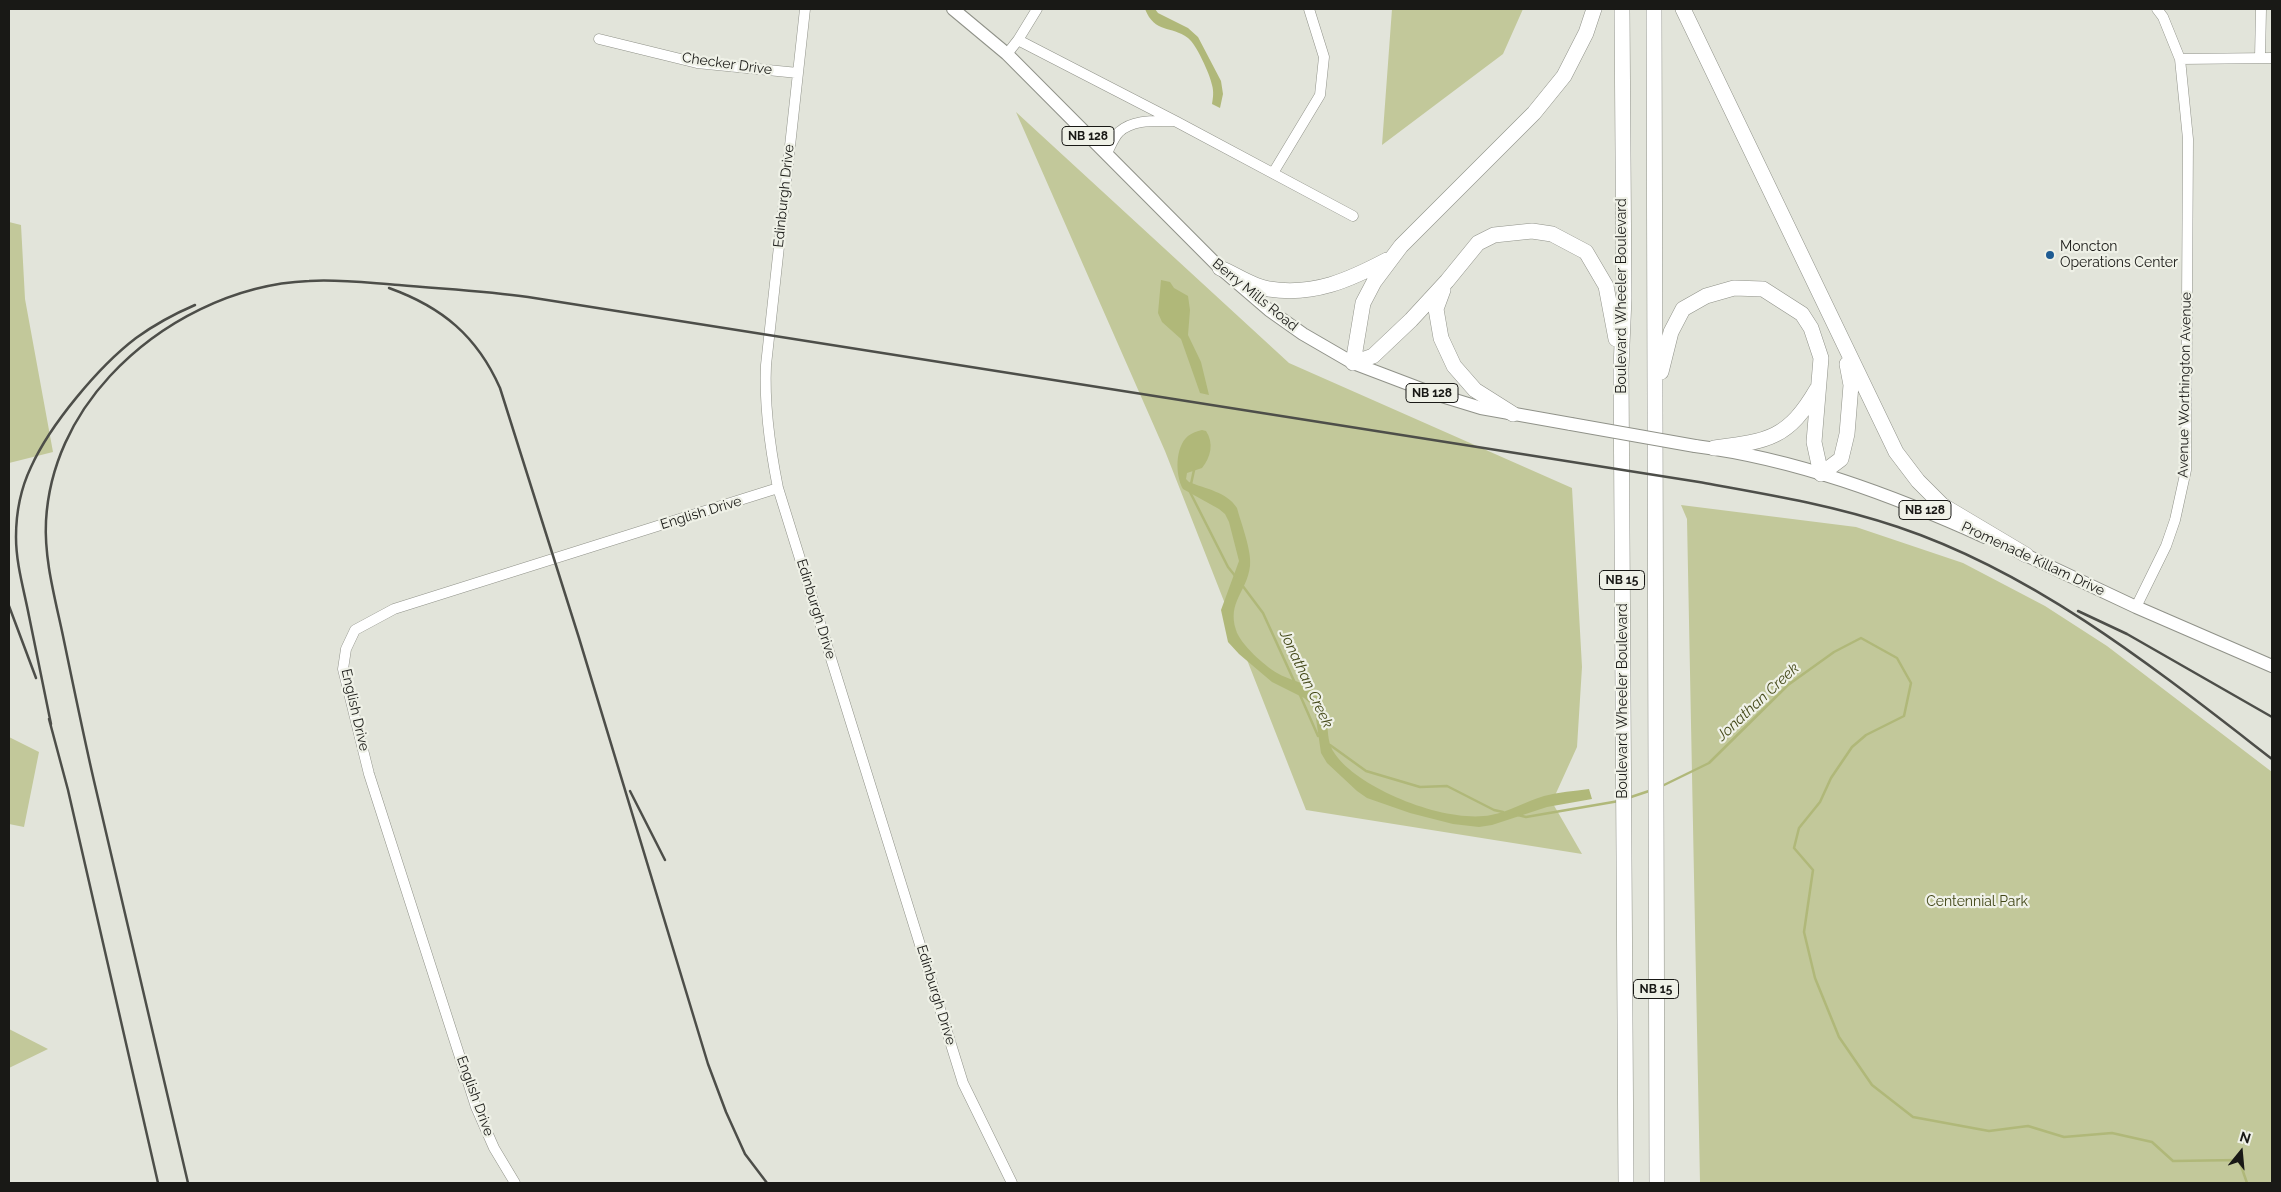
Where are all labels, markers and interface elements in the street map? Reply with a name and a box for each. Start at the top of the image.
street label: Checker Drive [681,49,773,79]
road number: NB 128 [1062,126,1114,146]
street label: Edinburgh Drive [770,144,798,248]
street label: Boulevard Wheeler Boulevard [1614,198,1630,394]
place label: Moncton Operations Center [2060,239,2178,272]
marker: Moncton Operations Center [2044,249,2056,261]
street label: Berry Mills Road [1209,255,1301,335]
street label: Avenue Worthington Avenue [2175,292,2195,478]
road number: NB 128 [1406,383,1458,402]
street label: English Drive [658,493,744,533]
road number: NB 128 [1899,500,1951,520]
street label: Promenade Killam Drive [1959,518,2107,600]
street label: Edinburgh Drive [793,557,839,661]
road number: NB 15 [1600,570,1644,590]
street label: Boulevard Wheeler Boulevard [1615,603,1631,799]
water label: Jonathan Creek [1275,627,1337,731]
water label: Jonathan Creek [1713,659,1803,745]
street label: English Drive [337,667,373,753]
park label: Centennial Park [1926,894,2028,910]
street label: Edinburgh Drive [913,943,959,1047]
road number: NB 15 [1634,980,1678,999]
street label: English Drive [453,1054,497,1138]
north arrow [2216,1127,2266,1177]
text: N [2238,1128,2253,1147]

